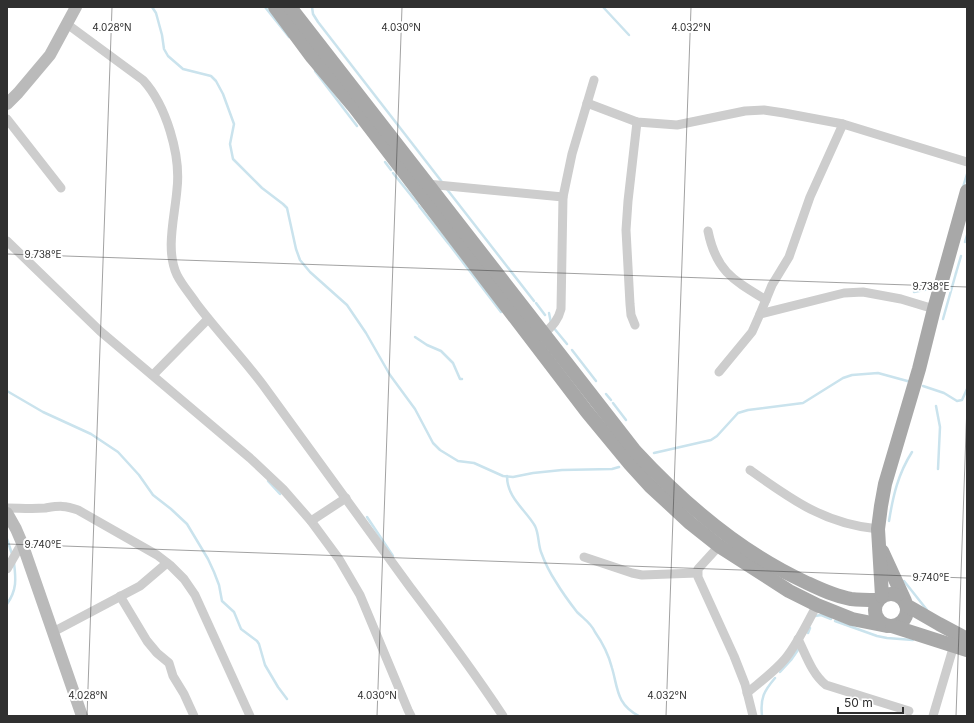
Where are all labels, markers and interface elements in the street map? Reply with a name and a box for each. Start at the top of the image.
text: 4.028°N [92,21,132,33]
text: 4.030°N [381,21,421,33]
text: 4.032°N [671,21,711,33]
text: 9.738°E [25,248,61,260]
text: 9.738°E [913,280,949,292]
text: 9.740°E [24,538,62,550]
text: 9.740°E [912,571,950,583]
text: 4.028°N [68,689,108,701]
text: 4.030°N [357,689,397,701]
text: 4.032°N [647,689,687,701]
scale bar [838,689,903,715]
text: 50 m [844,695,873,710]

